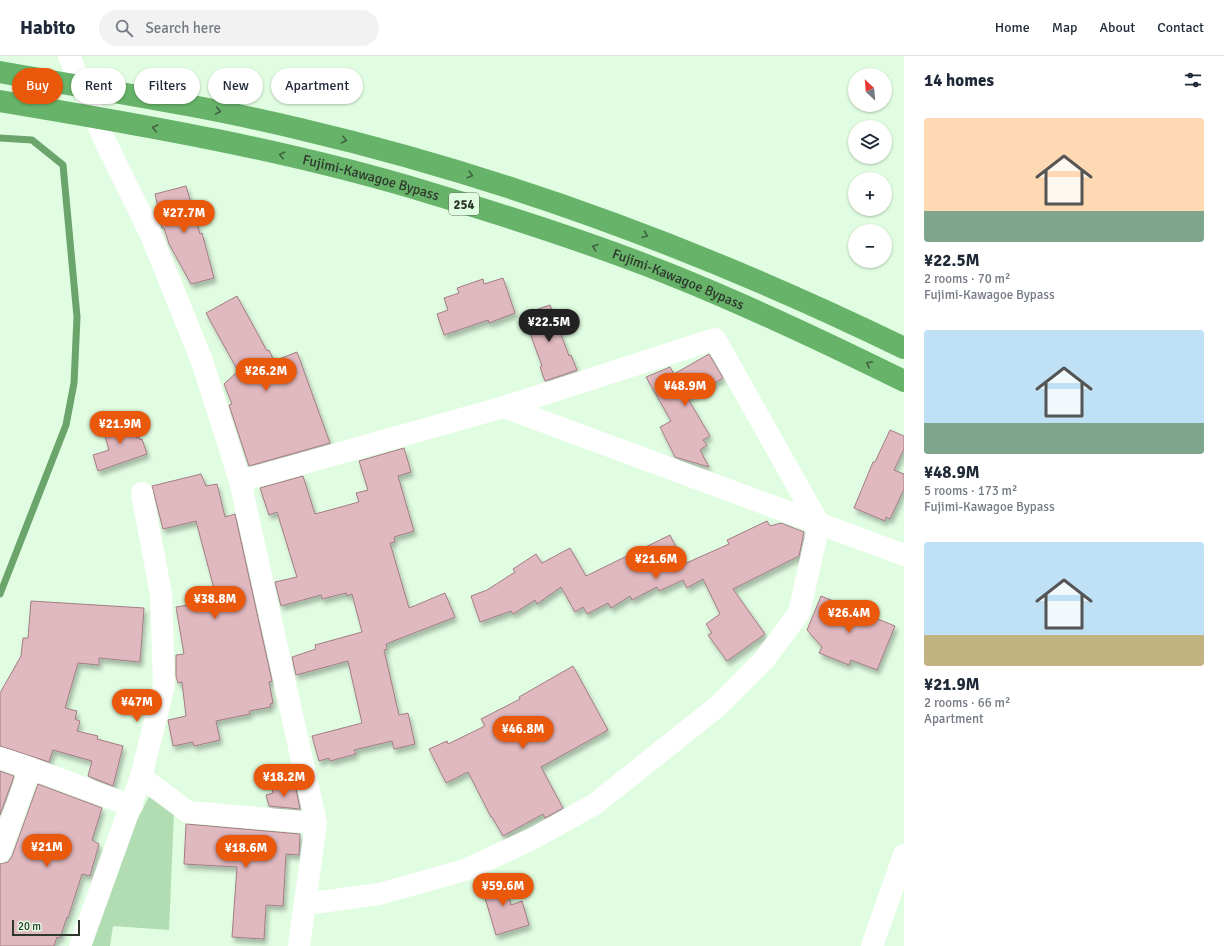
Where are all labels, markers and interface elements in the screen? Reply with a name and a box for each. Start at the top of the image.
search box [99,10,379,46]
text: Habito [20,16,75,40]
icon: search [113,17,135,39]
text: Search here [145,19,221,37]
text: Home [995,19,1030,36]
text: Map [1052,19,1077,36]
text: About [1099,19,1135,36]
text: Contact [1157,19,1204,36]
chip: Buy [12,68,63,104]
chip: Rent [71,68,126,104]
chip: Filters [134,68,200,104]
chip: New [208,68,263,104]
chip: Apartment [271,68,363,104]
north arrow [848,68,892,112]
map controls [848,68,892,268]
icon: filters [1182,69,1204,91]
text: 14 homes [924,70,994,91]
one-way arrow [214,107,221,115]
button: layers [848,120,892,164]
one-way arrow [152,124,158,133]
one-way arrow [341,135,348,143]
icon: home [1028,144,1100,216]
one-way arrow [279,151,286,159]
street label: Fujimi-Kawagoe Bypass [301,151,441,204]
one-way arrow [466,170,473,179]
button: + [848,172,892,216]
road number: 254 [449,193,479,215]
pin: ¥27.7M [151,200,217,234]
text: ¥27.7M [163,205,205,221]
button: − [848,224,892,268]
one-way arrow [642,231,649,239]
one-way arrow [592,243,599,251]
street label: Fujimi-Kawagoe Bypass [610,245,747,314]
text: ¥22.5M [924,250,980,271]
text: 2 rooms · 70 m² [924,271,1010,287]
text: Fujimi-Kawagoe Bypass [924,287,1055,303]
pin: ¥22.5M [516,309,582,343]
text: ¥22.5M [528,314,570,330]
icon: home [1028,356,1100,428]
pin: ¥26.2M [233,358,299,392]
one-way arrow [866,361,873,369]
text: ¥26.2M [245,363,287,379]
pin: ¥48.9M [652,373,718,407]
text: ¥48.9M [664,378,706,394]
pin: ¥21.9M [87,411,153,445]
text: ¥21.9M [99,416,141,432]
text: ¥48.9M [924,462,980,483]
text: 5 rooms · 173 m² [924,483,1017,499]
text: Fujimi-Kawagoe Bypass [924,499,1055,515]
pin: ¥21.6M [623,546,689,580]
text: ¥21.6M [635,551,677,567]
icon: home [1028,568,1100,640]
pin: ¥38.8M [182,586,248,620]
text: ¥38.8M [194,591,236,607]
pin: ¥26.4M [816,600,882,634]
text: ¥26.4M [828,605,870,621]
text: ¥21.9M [924,674,980,695]
pin: ¥47M [113,689,161,723]
text: ¥47M [121,694,153,710]
text: 2 rooms · 66 m² [924,695,1010,711]
text: Apartment [924,711,984,727]
pin: ¥46.8M [490,716,556,750]
text: ¥46.8M [502,721,544,737]
pin: ¥18.2M [251,764,317,798]
text: ¥18.2M [263,769,305,785]
pin: ¥21M [23,834,71,868]
pin: ¥18.6M [213,835,279,869]
text: ¥21M [31,839,63,855]
text: ¥18.6M [225,840,267,856]
pin: ¥59.6M [470,873,536,907]
text: ¥59.6M [482,878,524,894]
scale bar [12,918,80,937]
text: 20 m [18,920,41,933]

